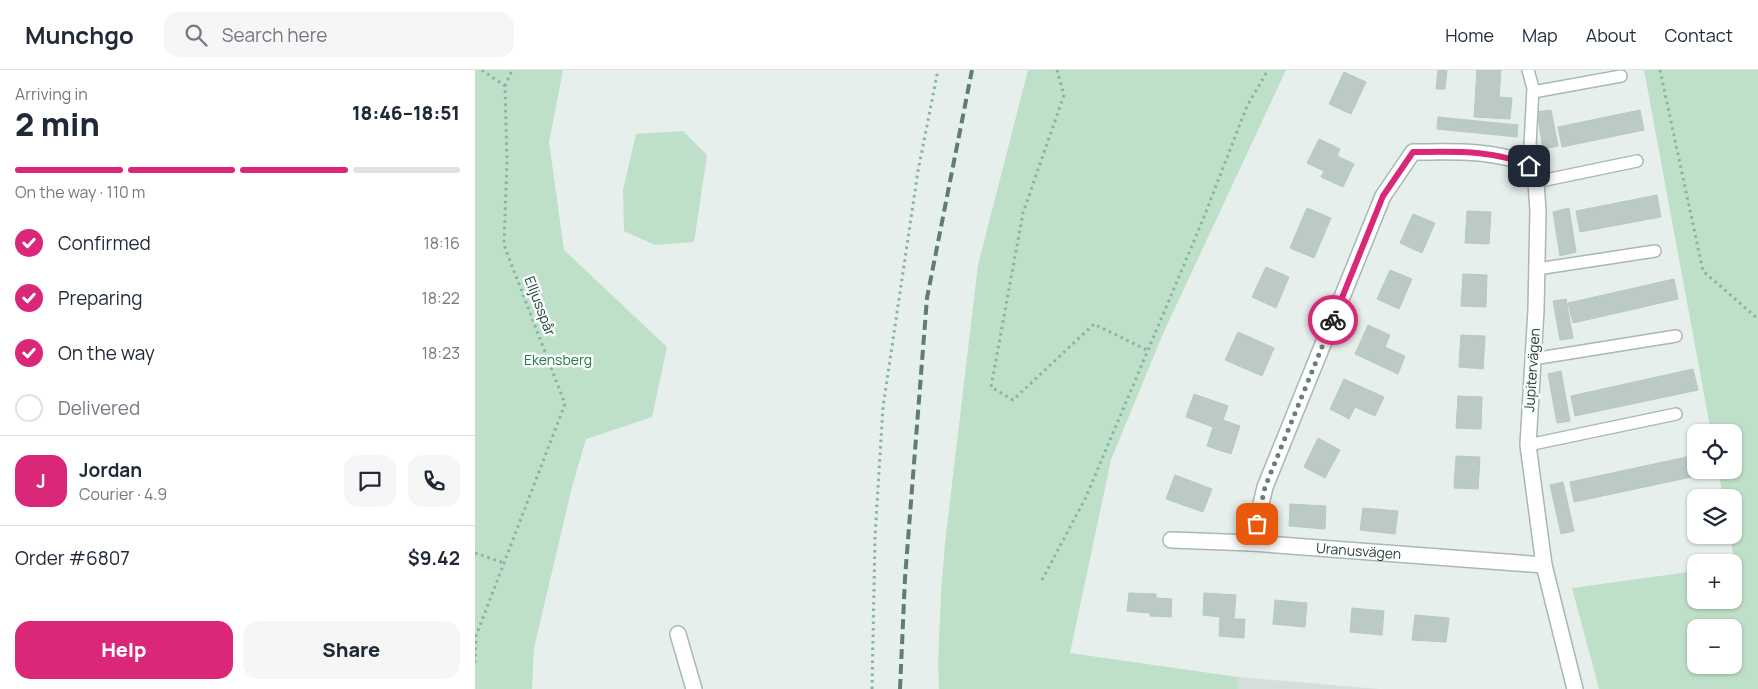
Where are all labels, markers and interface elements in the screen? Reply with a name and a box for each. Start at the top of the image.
search box [164,12,514,57]
text: Munchgo [25,18,134,51]
icon: search [182,21,210,49]
text: Search here [222,22,327,48]
text: Home [1445,23,1494,47]
text: Map [1522,23,1558,47]
text: About [1586,23,1636,47]
text: Contact [1664,23,1733,47]
text: Arriving in [15,83,88,105]
text: 18:46–18:51 [352,100,460,126]
text: 2 min [15,102,100,146]
pin [1508,145,1550,187]
icon: home [1515,152,1543,180]
text: On the way · 110 m [15,181,145,203]
icon: check [15,229,43,257]
text: Confirmed [58,230,151,256]
text: 18:16 [424,232,460,254]
street label: Elljusspår [520,273,560,338]
icon: check [15,284,43,312]
text: Preparing [58,285,143,311]
text: 18:22 [421,287,460,309]
courier [1308,295,1358,345]
icon: bike [1319,306,1347,334]
street label: Jupitervägen [1519,327,1544,413]
icon: check [15,339,43,367]
text: On the way [58,340,155,366]
text: 18:23 [422,342,460,364]
park label: Ekensberg [524,350,592,369]
text: Delivered [58,395,140,421]
map controls [1687,424,1742,674]
button: locate [1687,424,1742,479]
button: chat [344,455,396,507]
button: phone [408,455,460,507]
text: Jordan [79,457,142,483]
text: J [36,468,46,494]
text: Courier · 4.9 [79,483,167,505]
button: layers [1687,489,1742,544]
pin [1236,503,1278,545]
icon: bag [1243,510,1271,538]
street label: Uranusvägen [1315,538,1402,563]
text: Order #6807 [15,545,130,571]
text: $9.42 [408,545,460,571]
button: + [1687,554,1742,609]
button: − [1687,619,1742,674]
button: Help [15,621,233,679]
button: Share [243,621,460,679]

